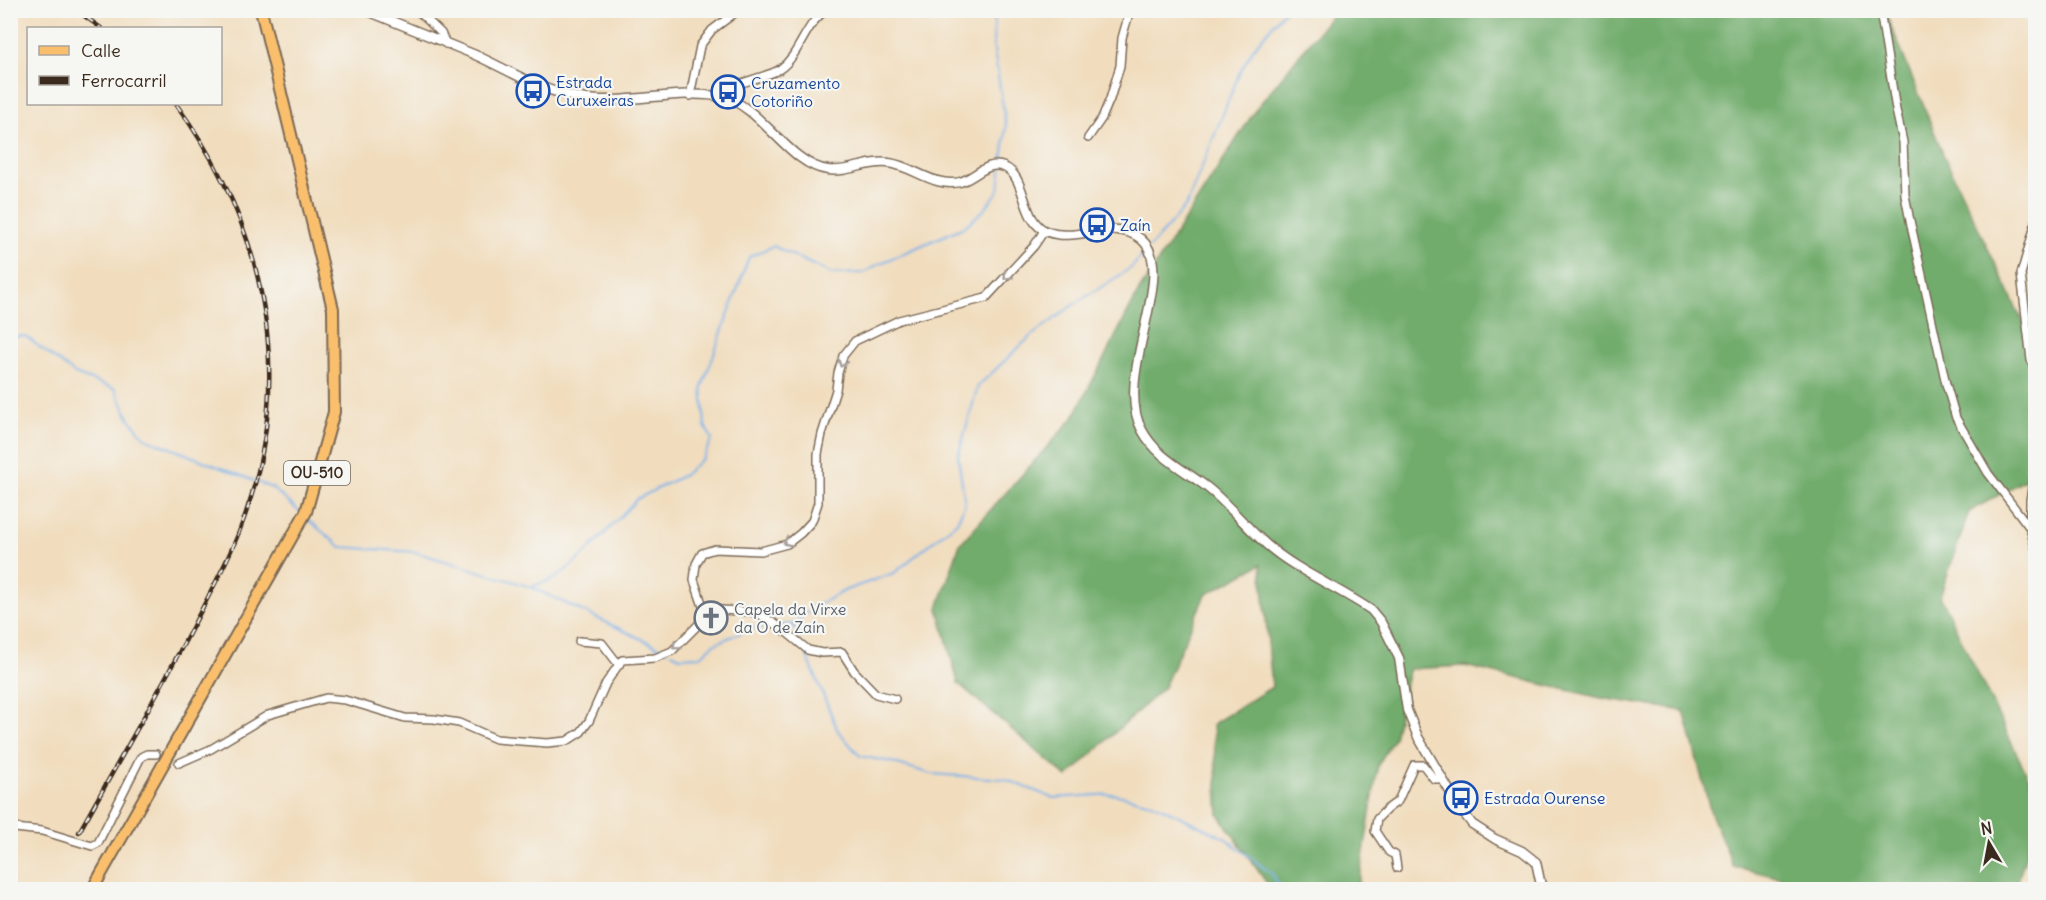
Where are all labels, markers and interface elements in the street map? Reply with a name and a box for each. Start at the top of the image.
legend [27,27,222,105]
text: Calle [81,39,121,62]
text: Ferrocarril [81,69,167,92]
place label: Estrada Curuxeiras [556,72,634,110]
bus stop icon: Estrada Curuxeiras [515,73,551,109]
place label: Cruzamento Cotoriño [751,73,840,111]
bus stop icon: Cruzamento Cotoriño [710,74,746,110]
bus stop icon: Zaín [1079,207,1115,243]
place label: Zaín [1120,215,1151,235]
one-way arrow [1003,269,1014,280]
one-way arrow [836,357,849,368]
road number: OU-510 [284,461,350,485]
one-way arrow [782,534,793,546]
place label: Capela da Virxe da O de Zaín [734,599,846,637]
church icon: Capela da Virxe da O de Zaín [693,600,729,636]
one-way arrow [672,638,683,649]
bus stop icon: Estrada Ourense [1443,780,1479,816]
place label: Estrada Ourense [1484,788,1605,808]
north arrow [1959,813,2019,873]
text: N [1979,817,1994,839]

